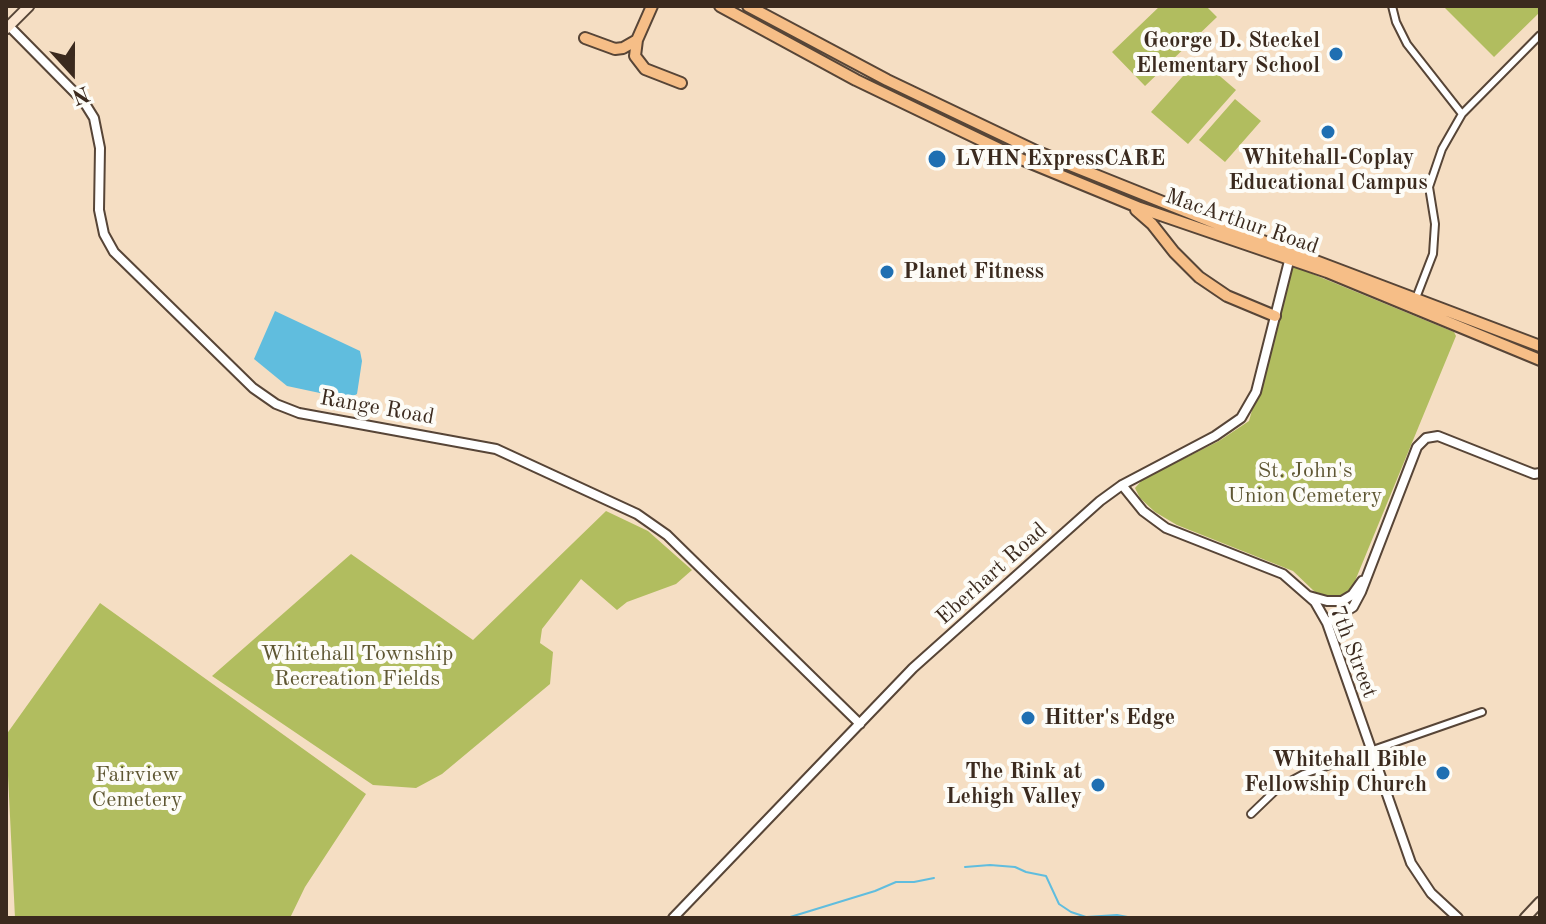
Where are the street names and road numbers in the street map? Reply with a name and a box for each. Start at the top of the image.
street label: MacArthur Road [1162,183,1322,261]
street label: Range Road [318,385,436,431]
street label: Eberhart Road [931,517,1053,631]
street label: 7th Street [1323,602,1383,702]

